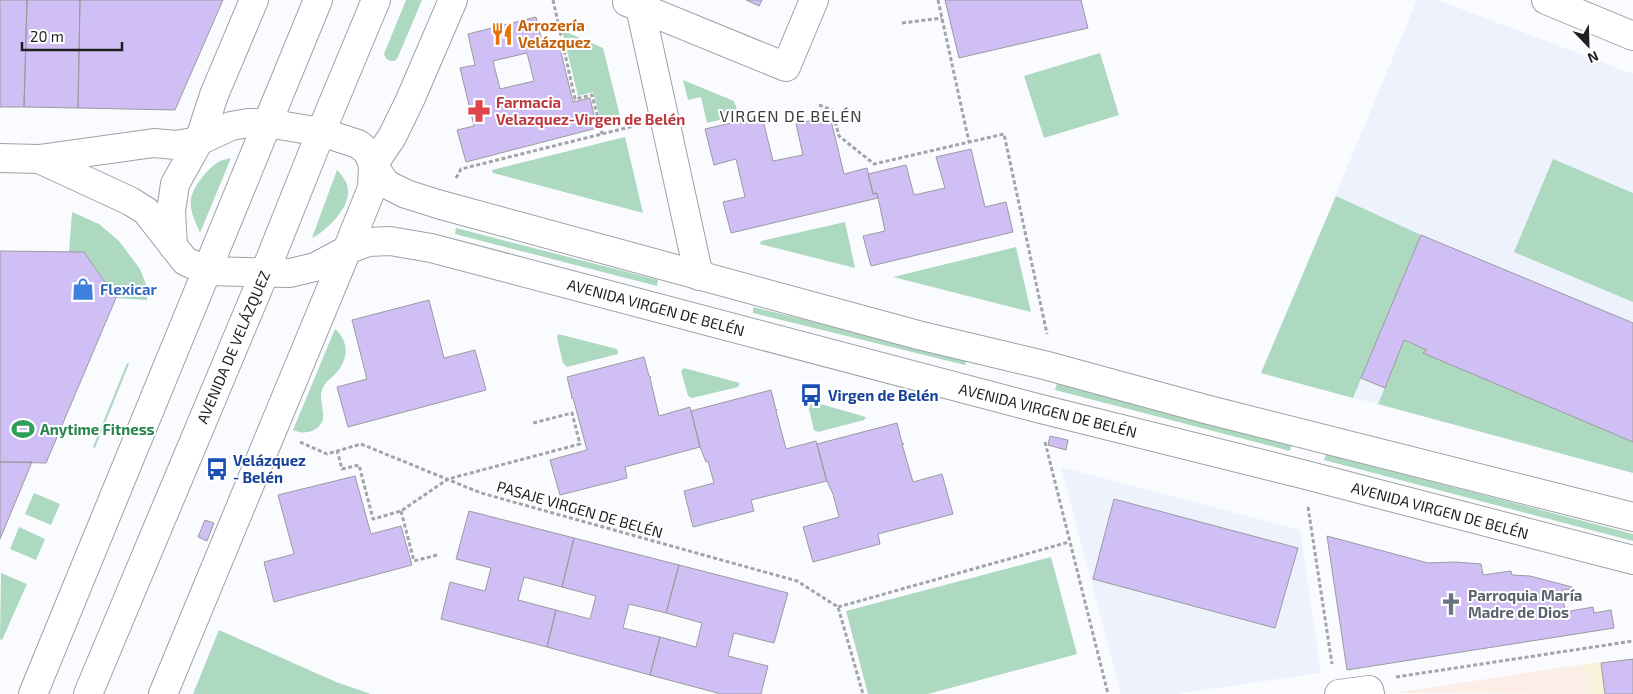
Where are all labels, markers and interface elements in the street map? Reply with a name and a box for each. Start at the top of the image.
place label: Arrozería Velázquez [518,16,591,51]
scale bar [22,20,122,52]
north arrow [1563,20,1613,70]
restaurant icon: Arrozería Velázquez [489,21,515,47]
text: 20 m [30,27,64,45]
text: N [1585,48,1601,67]
place label: Farmacia Velazquez-Virgen de Belén [496,93,685,128]
pharmacy icon: Farmacia Velazquez-Virgen de Belén [466,98,492,124]
district label: VIRGEN DE BELÉN [719,106,863,125]
street label: AVENIDA DE VELÁZQUEZ [193,268,274,427]
street label: AVENIDA VIRGEN DE BELÉN [565,275,747,339]
shop icon: Flexicar [70,276,96,302]
place label: Flexicar [100,280,158,298]
street label: AVENIDA VIRGEN DE BELÉN [957,379,1139,441]
bus stop icon: Virgen de Belén [798,382,824,408]
place label: Virgen de Belén [828,386,939,404]
sports icon: Anytime Fitness [10,416,36,442]
place label: Anytime Fitness [40,420,155,439]
place label: Velázquez - Belén [233,451,306,486]
bus stop icon: Velázquez - Belén [204,456,230,482]
street label: PASAJE VIRGEN DE BELÉN [495,477,665,541]
street label: AVENIDA VIRGEN DE BELÉN [1349,478,1531,542]
place label: Parroquia María Madre de Dios [1468,586,1582,621]
church icon: Parroquia María Madre de Dios [1438,591,1464,617]

